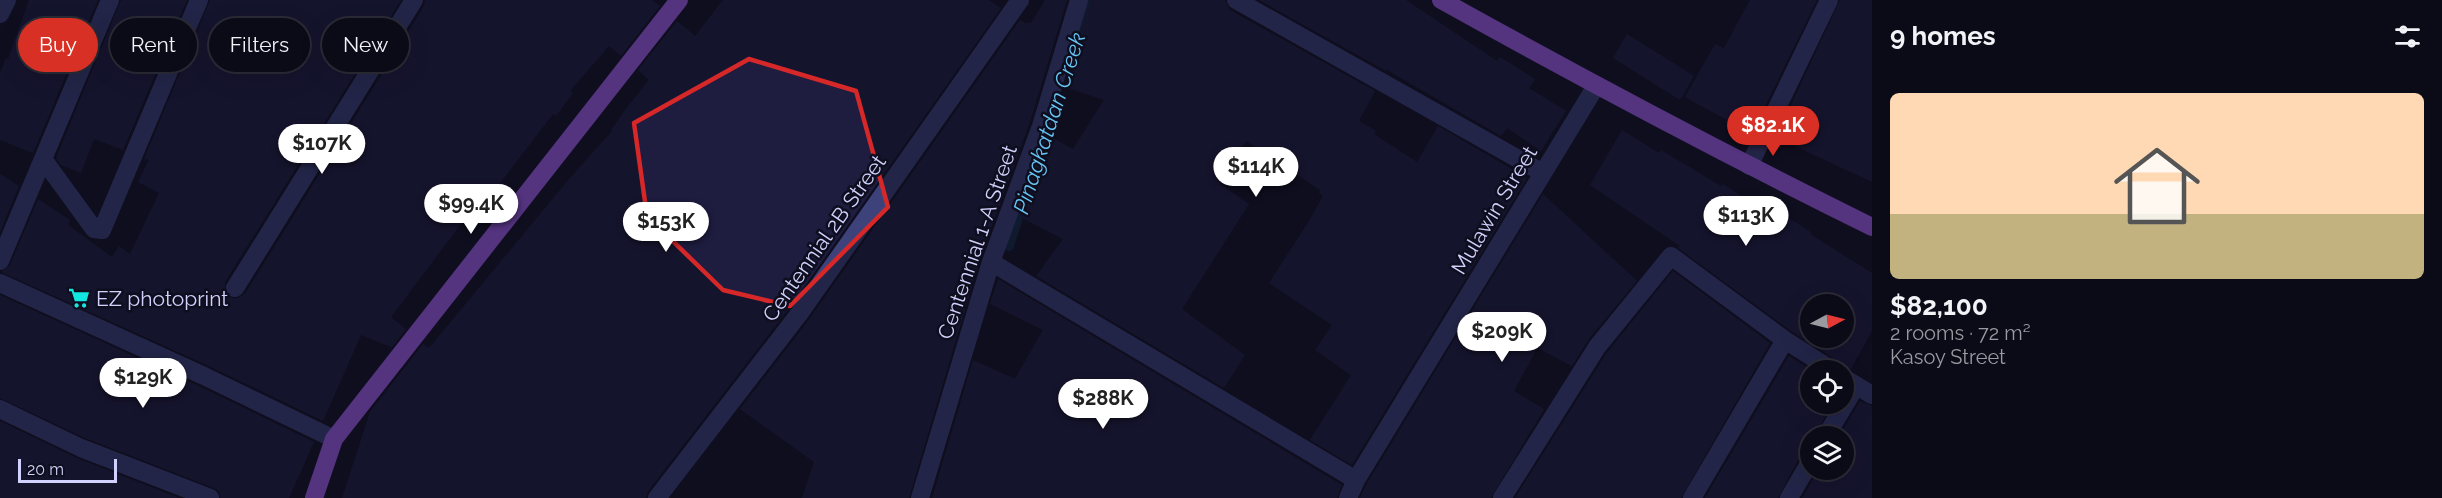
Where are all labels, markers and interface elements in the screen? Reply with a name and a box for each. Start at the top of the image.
chip: Buy [18,18,98,72]
chip: Rent [110,18,197,72]
chip: Filters [209,18,310,72]
chip: New [322,18,409,72]
icon: filters [2391,20,2424,53]
text: 9 homes [1890,21,1996,51]
water label: Pinagkatdan Creek [1007,29,1091,217]
pin: $82.1K [1724,106,1822,157]
text: $82.1K [1741,113,1805,137]
pin: $107K [280,124,364,175]
text: $107K [292,131,352,155]
icon: home [2103,132,2211,240]
street label: Mulawin Street [1446,141,1542,279]
street label: Centennial 1-A Street [932,142,1022,342]
pin: $114K [1214,147,1298,198]
street label: Centennial 2B Street [757,150,891,326]
text: $114K [1227,154,1285,178]
pin: $99.4K [422,184,520,235]
text: $99.4K [438,191,504,215]
pin: $113K [1704,196,1788,247]
pin: $153K [624,202,708,253]
text: $113K [1718,203,1774,227]
text: $153K [637,209,695,233]
supermarket icon: EZ photoprint [67,286,91,310]
place label: EZ photoprint [96,286,228,311]
text: $82,100 [1890,291,1988,321]
north arrow [1800,294,1854,348]
map controls [1800,294,1854,480]
pin: $209K [1460,312,1544,363]
text: $209K [1471,319,1533,343]
text: 2 rooms · 72 m² [1890,321,2030,345]
text: Kasoy Street [1890,345,2006,369]
pin: $129K [101,358,185,409]
button: locate [1800,360,1854,414]
text: $129K [114,365,173,389]
pin: $288K [1061,379,1145,430]
text: $288K [1072,386,1134,410]
button: layers [1800,426,1854,480]
scale bar [18,456,117,484]
text: 20 m [27,460,64,479]

